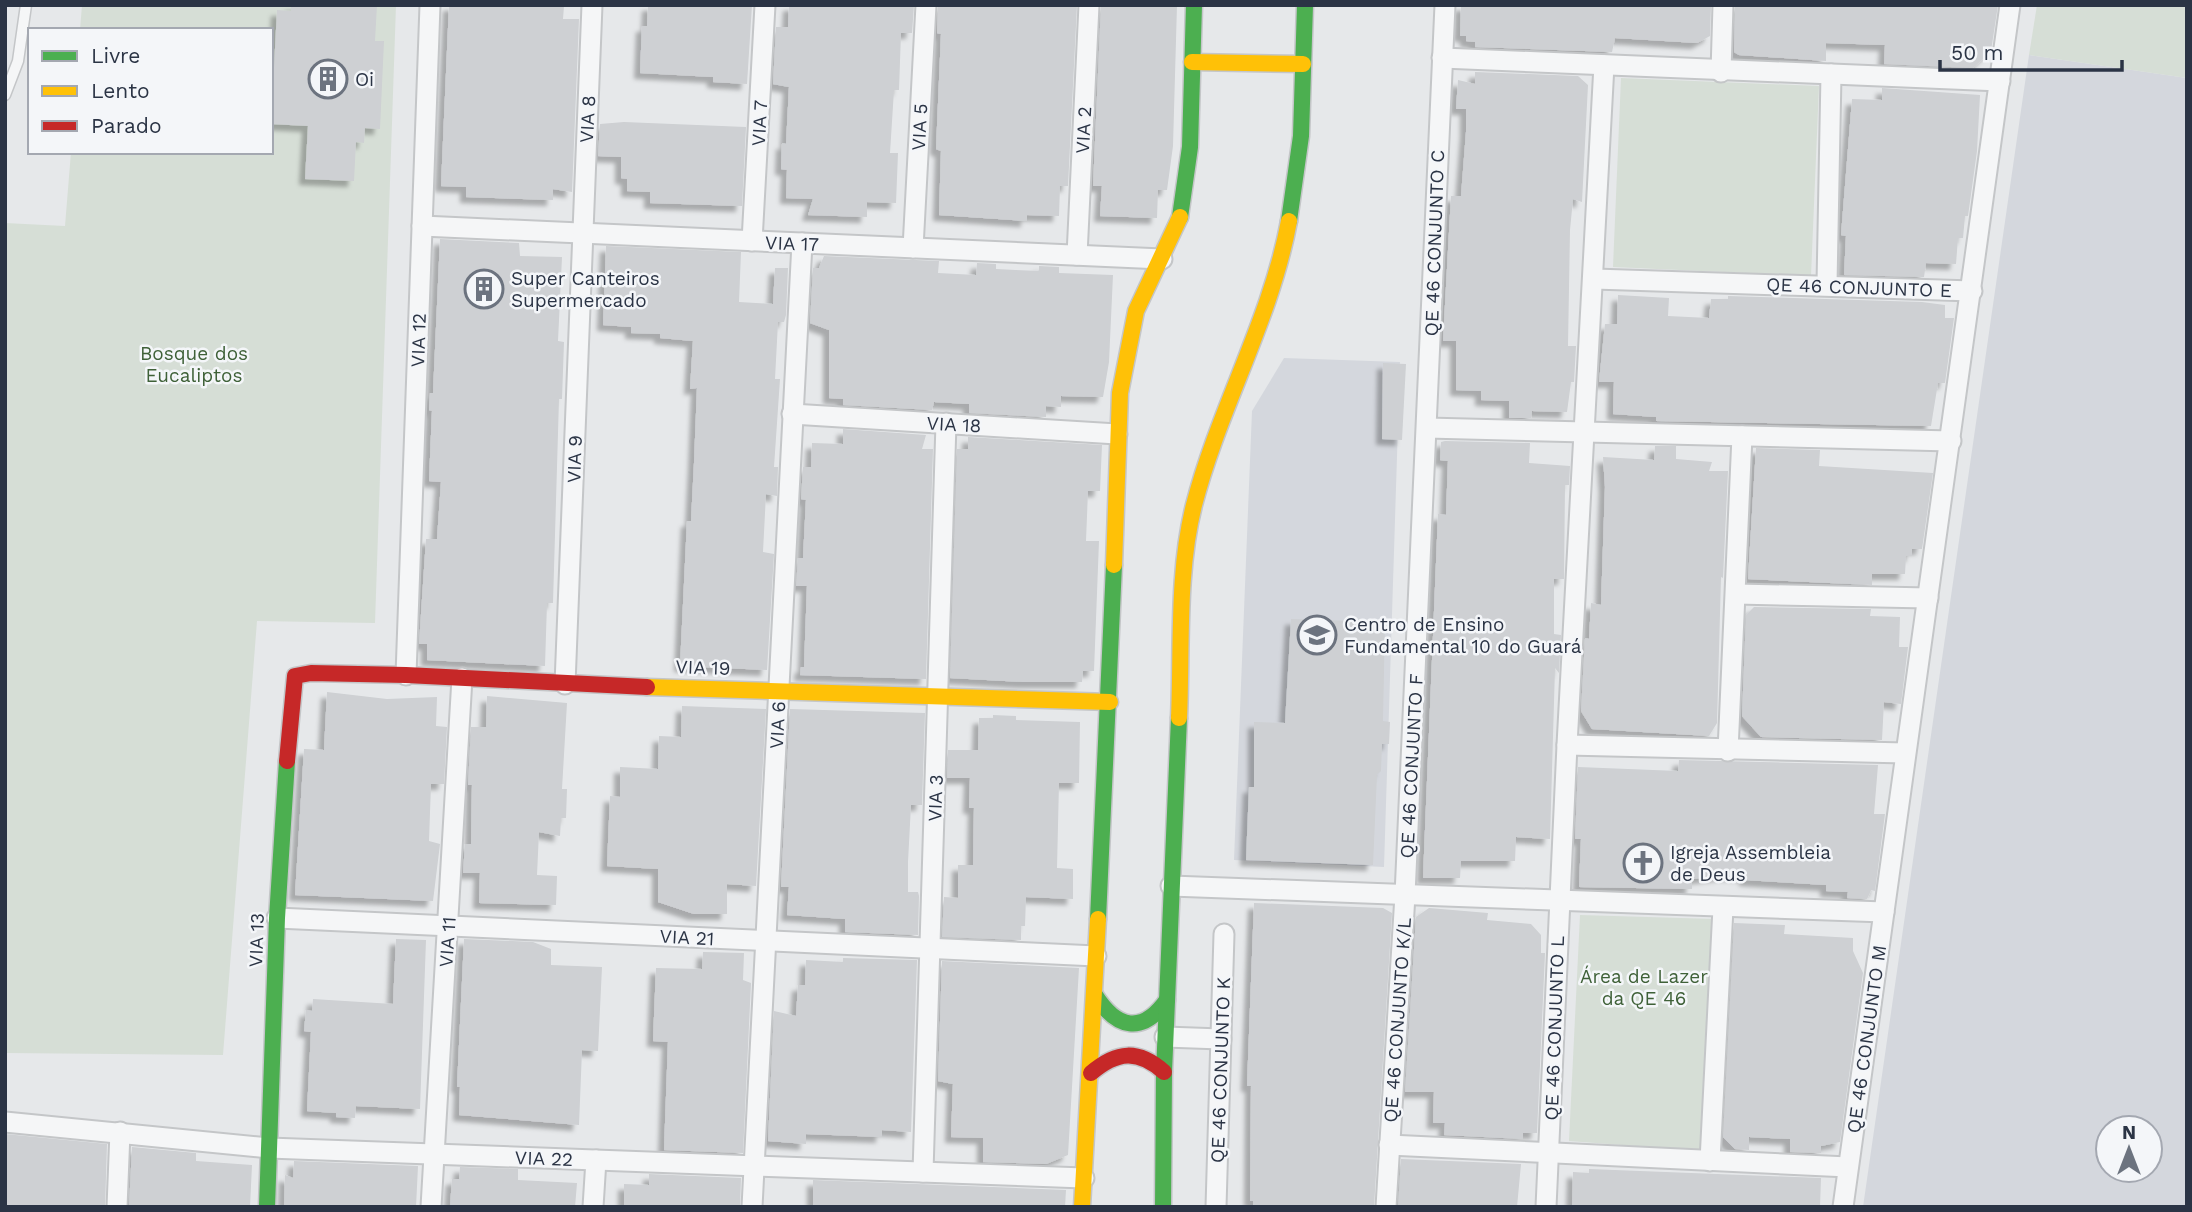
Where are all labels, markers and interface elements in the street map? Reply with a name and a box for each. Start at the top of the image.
legend [28,28,273,154]
scale bar [1940,28,2122,72]
text: 50 m [1951,40,2003,65]
text: Livre [91,43,140,68]
building icon: Oi [307,58,349,100]
place label: Oi [355,68,374,91]
text: Lento [91,78,150,103]
street label: VIA 8 [575,95,600,144]
street label: VIA 7 [747,99,772,147]
street label: VIA 5 [907,103,932,151]
street label: VIA 2 [1071,106,1096,154]
text: Parado [91,113,162,138]
street label: QE 46 CONJUNTO C [1420,149,1449,337]
street label: VIA 17 [765,231,819,256]
place label: Super Canteiros Supermercado [511,267,660,312]
building icon: Super Canteiros Supermercado [463,268,505,310]
street label: QE 46 CONJUNTO E [1766,273,1952,302]
street label: VIA 12 [406,312,431,368]
park label: Bosque dos Eucaliptos [140,342,248,387]
street label: VIA 18 [926,412,982,437]
street label: VIA 9 [562,435,587,483]
place label: Centro de Ensino Fundamental 10 do Guará [1344,613,1582,658]
school or university icon: Centro de Ensino Fundamental 10 do Guará [1296,614,1338,656]
street label: VIA 19 [675,655,731,680]
street label: QE 46 CONJUNTO F [1395,673,1428,859]
street label: VIA 6 [765,701,790,749]
street label: VIA 3 [923,774,948,822]
place label: Igreja Assembleia de Deus [1670,841,1831,886]
church icon: Igreja Assembleia de Deus [1622,842,1664,884]
street label: VIA 13 [244,912,269,968]
street label: VIA 11 [434,916,461,968]
street label: QE 46 CONJUNTO K/L [1379,917,1416,1123]
street label: VIA 21 [659,925,715,950]
street label: QE 46 CONJUNTO L [1540,935,1569,1121]
street label: QE 46 CONJUNTO M [1842,944,1891,1135]
park label: Área de Lazer da QE 46 [1580,965,1708,1010]
street label: QE 46 CONJUNTO K [1206,977,1235,1163]
north arrow [2094,1114,2164,1184]
text: N [2122,1121,2136,1144]
street label: VIA 22 [514,1146,574,1171]

